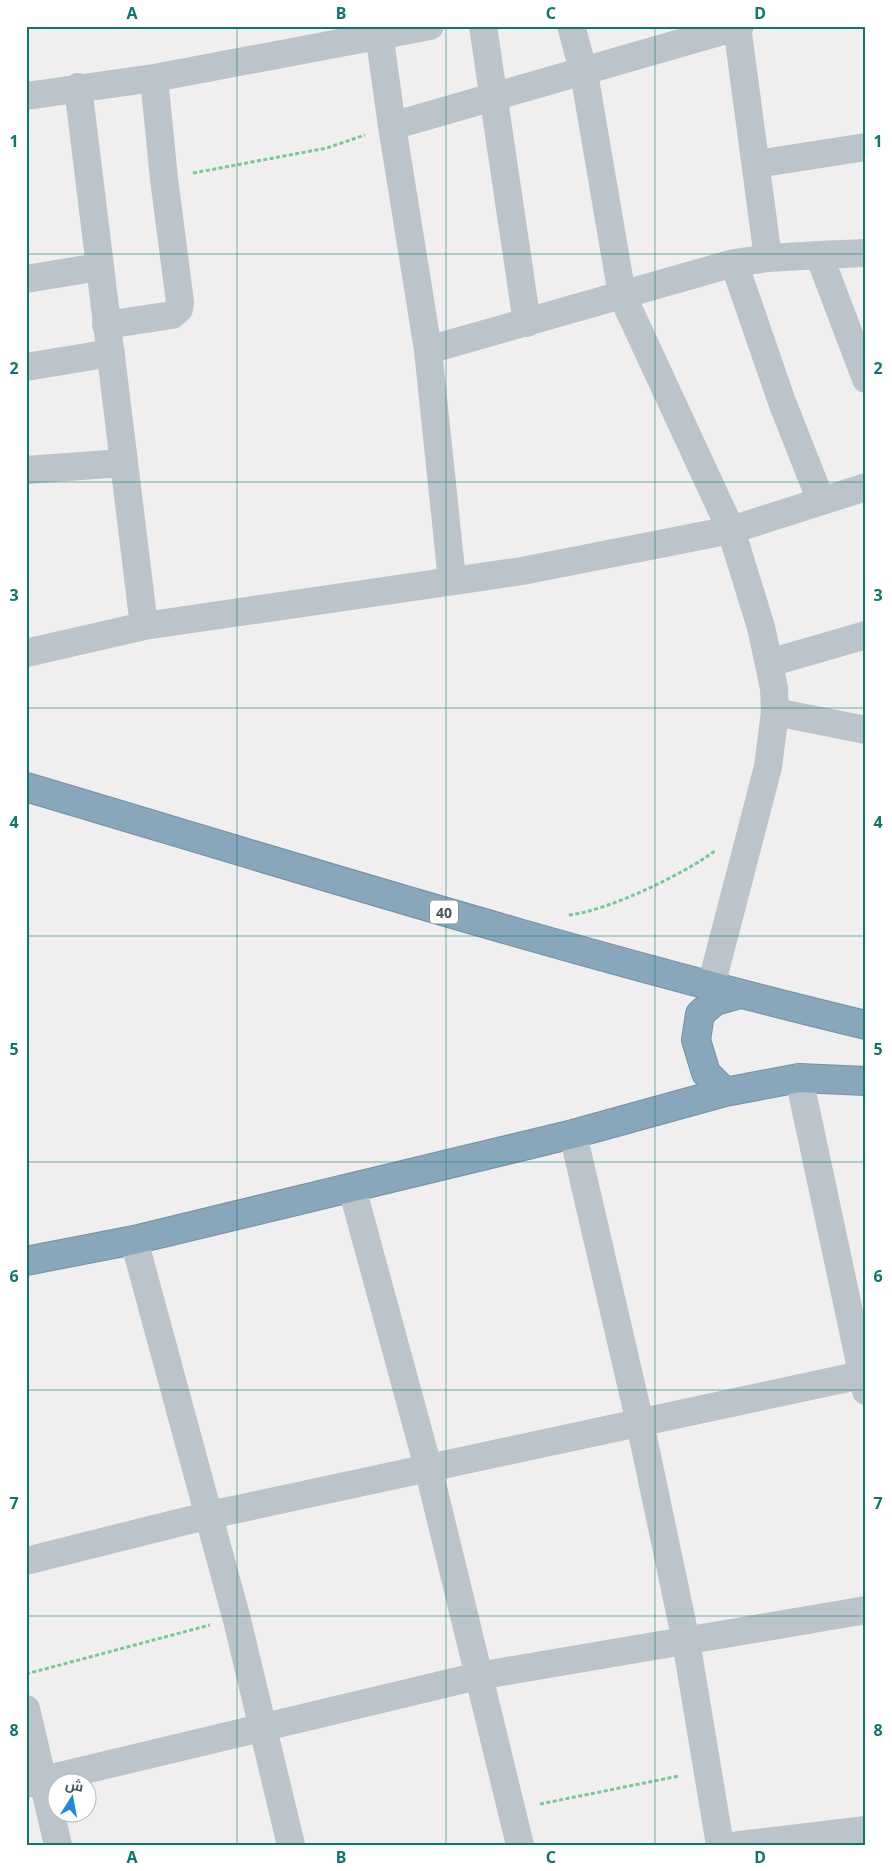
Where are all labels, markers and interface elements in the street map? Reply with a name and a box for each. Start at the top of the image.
text: A [126,2,138,24]
text: B [336,2,346,24]
text: C [546,2,556,24]
text: D [754,2,766,24]
text: 1 [9,130,19,152]
text: 1 [873,130,883,152]
text: 2 [9,357,19,379]
text: 2 [873,357,883,379]
text: 3 [9,584,19,606]
text: 3 [873,584,883,606]
text: 4 [9,811,19,833]
text: 4 [873,811,883,833]
road number: 40 [430,900,458,924]
text: 5 [9,1038,19,1060]
text: 5 [873,1038,883,1060]
text: 6 [9,1265,19,1287]
text: 6 [873,1265,883,1287]
text: 7 [9,1492,19,1514]
text: 7 [873,1492,883,1514]
text: 8 [9,1719,19,1741]
text: 8 [873,1719,883,1741]
north arrow [48,1774,98,1824]
text: ش [64,1774,85,1796]
text: A [126,1846,138,1868]
text: B [336,1846,346,1868]
text: C [546,1846,556,1868]
text: D [754,1846,766,1868]

